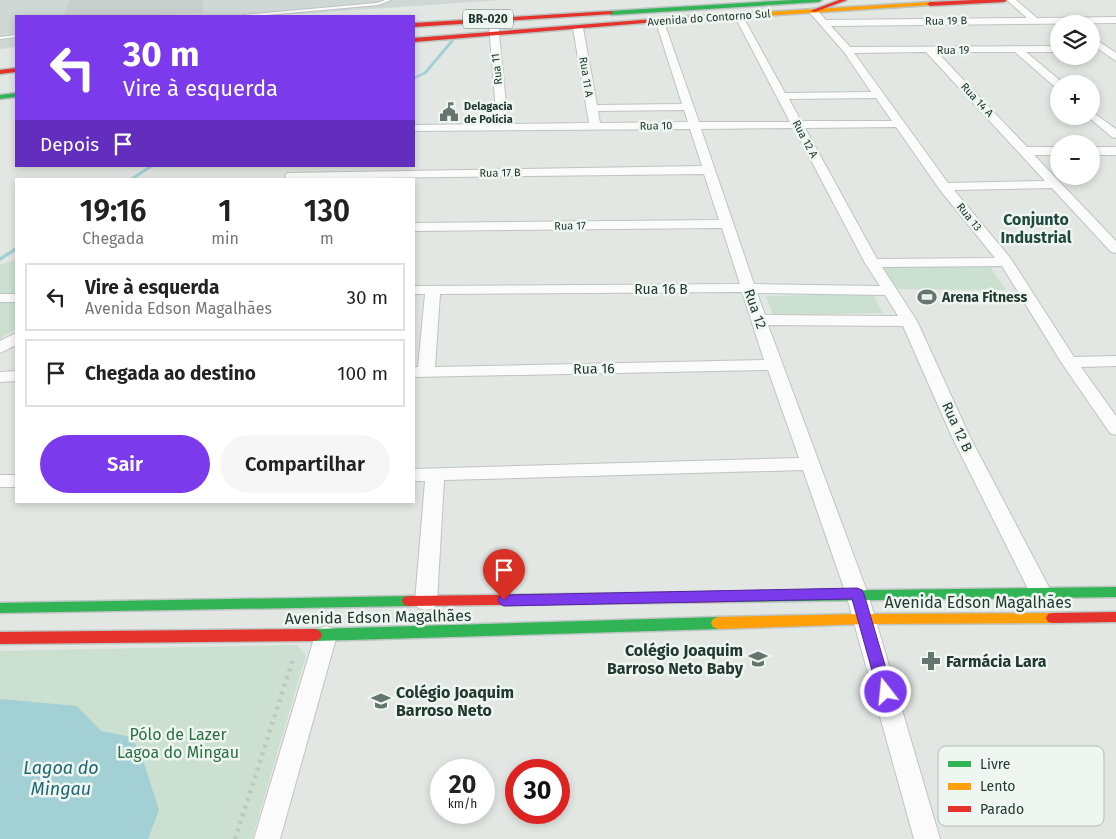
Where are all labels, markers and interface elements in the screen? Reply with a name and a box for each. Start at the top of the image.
street label: Avenida do Contorno Sul [647,7,771,29]
road number: BR-020 [463,10,513,28]
street label: Rua 19 B [925,14,967,28]
map controls [1050,15,1100,185]
button: layers [1050,15,1100,65]
text: 30 m [123,33,200,75]
icon: left [40,35,105,100]
street label: Rua 19 [937,44,969,57]
street label: Rua 11 [489,53,505,85]
street label: Rua 11 A [576,56,596,99]
text: Vire à esquerda [123,75,278,102]
button: + [1050,75,1100,125]
street label: Rua 14 A [958,80,996,120]
place label: Delagacia de Polícia [464,100,513,126]
public building icon: Delagacia de Polícia [438,101,460,123]
street label: Rua 12 A [790,118,821,161]
street label: Rua 10 [639,119,673,133]
icon: arrive [109,130,137,158]
text: Depois [40,133,99,156]
button: − [1050,135,1100,185]
street label: Rua 17 B [479,166,521,180]
text: 19:16 [80,193,147,229]
text: 1 [218,193,232,229]
text: 130 [304,193,350,229]
street label: Rua 13 [954,200,984,234]
district label: Conjunto Industrial [1001,210,1072,247]
street label: Rua 17 [554,219,586,233]
text: Chegada [82,229,144,248]
text: min [211,229,239,248]
text: m [320,229,334,248]
text: Vire à esquerda [85,276,219,299]
street label: Rua 16 B [634,281,688,298]
icon: left [42,283,70,311]
text: 30 m [347,286,388,309]
sports icon: Arena Fitness [916,286,938,308]
street label: Rua 12 [740,287,770,331]
place label: Arena Fitness [941,289,1027,306]
text: Avenida Edson Magalhães [85,299,272,318]
icon: arrive [42,359,70,387]
street label: Rua 16 [573,360,615,378]
text: Chegada ao destino [85,362,256,385]
text: 100 m [337,362,388,385]
street label: Rua 12 B [938,399,976,455]
button: Sair [40,435,210,493]
button: Compartilhar [220,435,390,493]
pin [483,549,525,600]
icon: arrive [490,556,518,584]
street label: Avenida Edson Magalhães [885,593,1071,612]
street label: Avenida Edson Magalhães [284,606,472,628]
place label: Colégio Joaquim Barroso Neto Baby [607,641,744,678]
school or university icon: Colégio Joaquim Barroso Neto Baby [747,648,769,670]
pharmacy icon: Farmácia Lara [920,650,942,672]
place label: Farmácia Lara [946,652,1047,671]
position arrow [859,665,911,717]
place label: Colégio Joaquim Barroso Neto [396,683,514,720]
school or university icon: Colégio Joaquim Barroso Neto [370,690,392,712]
park label: Pólo de Lazer Lagoa do Mingau [117,725,239,762]
legend [938,746,1104,826]
text: Livre [980,756,1010,773]
water label: Lagoa do Mingau [23,757,99,800]
speed limit sign: 30 [505,759,570,824]
text: 20 [449,770,476,800]
text: Lento [980,778,1015,795]
text: km/h [448,797,477,811]
text: Parado [980,801,1024,818]

